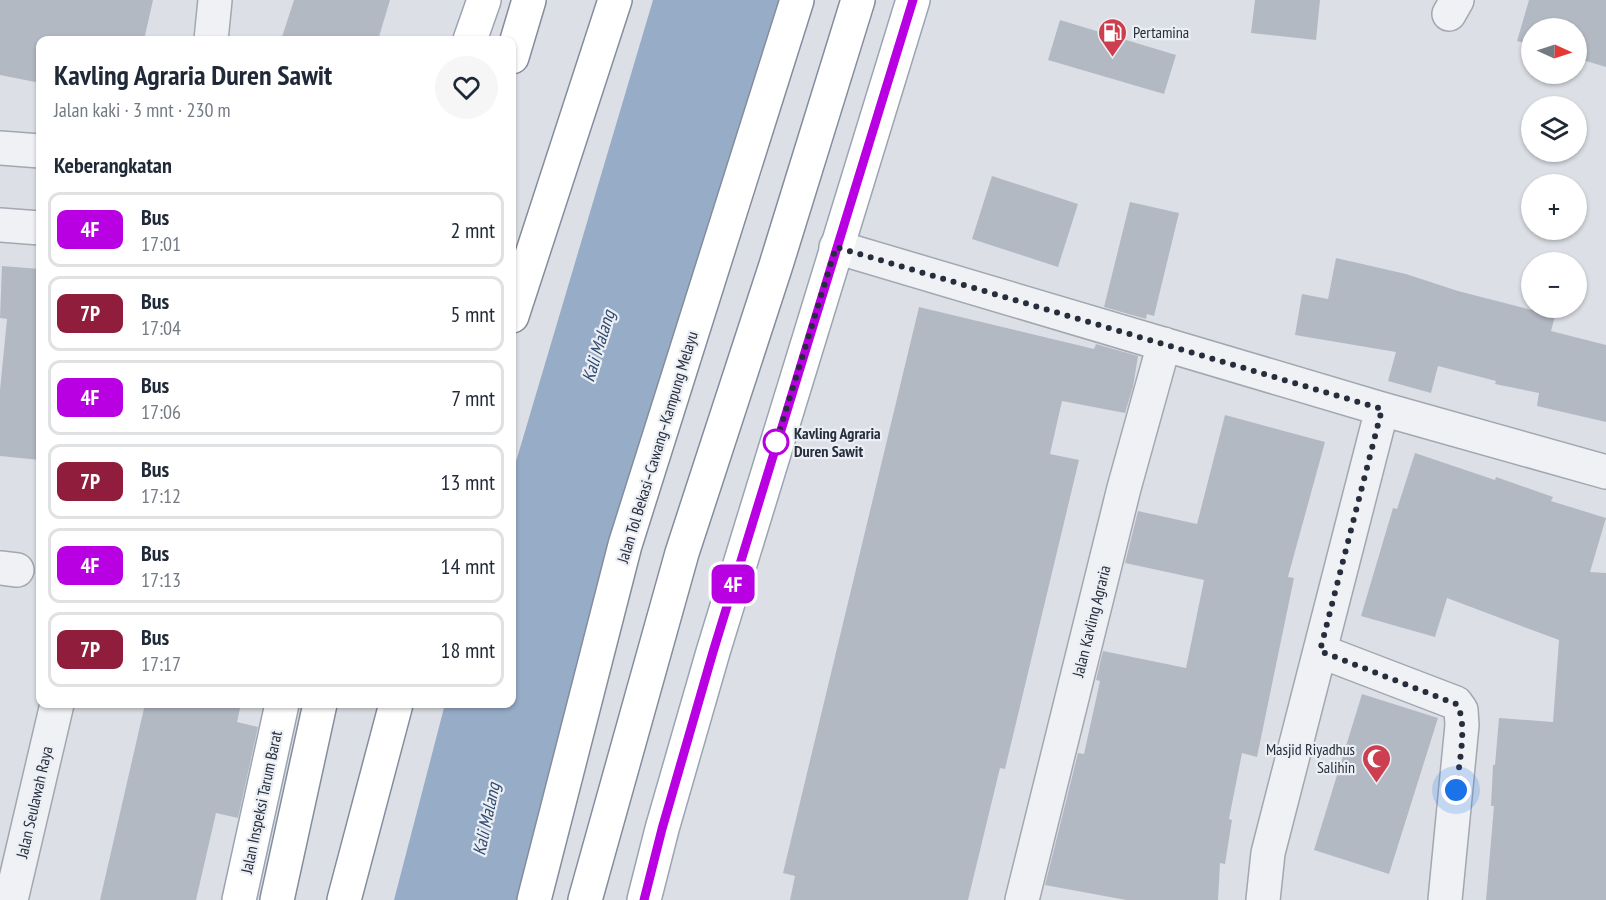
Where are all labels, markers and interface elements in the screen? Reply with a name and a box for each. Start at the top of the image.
fuel station icon: Pertamina [1096,16,1128,58]
north arrow [1521,18,1587,84]
map controls [1521,18,1587,318]
place label: Pertamina [1133,22,1189,42]
text: Kavling Agraria Duren Sawit [54,56,332,93]
button: heart [435,56,498,119]
button: layers [1521,96,1587,162]
text: Jalan kaki · 3 mnt · 230 m [54,97,231,123]
text: Keberangkatan [54,151,172,179]
button: + [1521,174,1587,240]
text: Bus [141,203,169,231]
text: 4F [81,216,99,243]
text: 2 mnt [450,216,495,244]
text: 17:01 [141,231,181,257]
button: − [1521,252,1587,318]
text: Bus [141,287,169,315]
text: 7P [80,300,100,327]
text: 5 mnt [450,300,495,328]
water label: Kali Malang [576,306,620,384]
text: 17:04 [141,315,181,341]
street label: Jalan Tol Bekasi–Cawang–Kampung Melayu [612,329,702,566]
text: Bus [141,371,169,399]
text: 4F [81,384,99,411]
text: 7 mnt [451,384,495,412]
text: 17:06 [141,399,181,425]
place label: Kavling Agraria Duren Sawit [794,423,881,461]
marker: Kavling Agraria Duren Sawit [763,429,789,455]
text: Bus [141,455,169,483]
text: 7P [80,468,100,495]
text: 13 mnt [441,468,495,496]
text: 17:12 [141,483,181,509]
text: Bus [141,539,169,567]
text: 4F [81,552,99,579]
text: 14 mnt [441,552,495,580]
street label: Jalan Kavling Agraria [1067,563,1115,680]
line badge: 4F [706,564,760,604]
text: 17:13 [141,567,181,593]
text: 4F [724,571,742,598]
text: Bus [141,623,169,651]
text: 7P [80,636,100,663]
text: 18 mnt [441,636,495,664]
text: 17:17 [141,651,181,677]
street label: Jalan Inspeksi Tarum Barat [236,728,286,876]
place label: Masjid Riyadhus Salihin [1266,739,1355,777]
mosque icon: Masjid Riyadhus Salihin [1360,742,1392,784]
street label: Jalan Seulawah Raya [11,744,57,861]
your location [1441,775,1471,805]
water label: Kali Malang [467,780,505,857]

